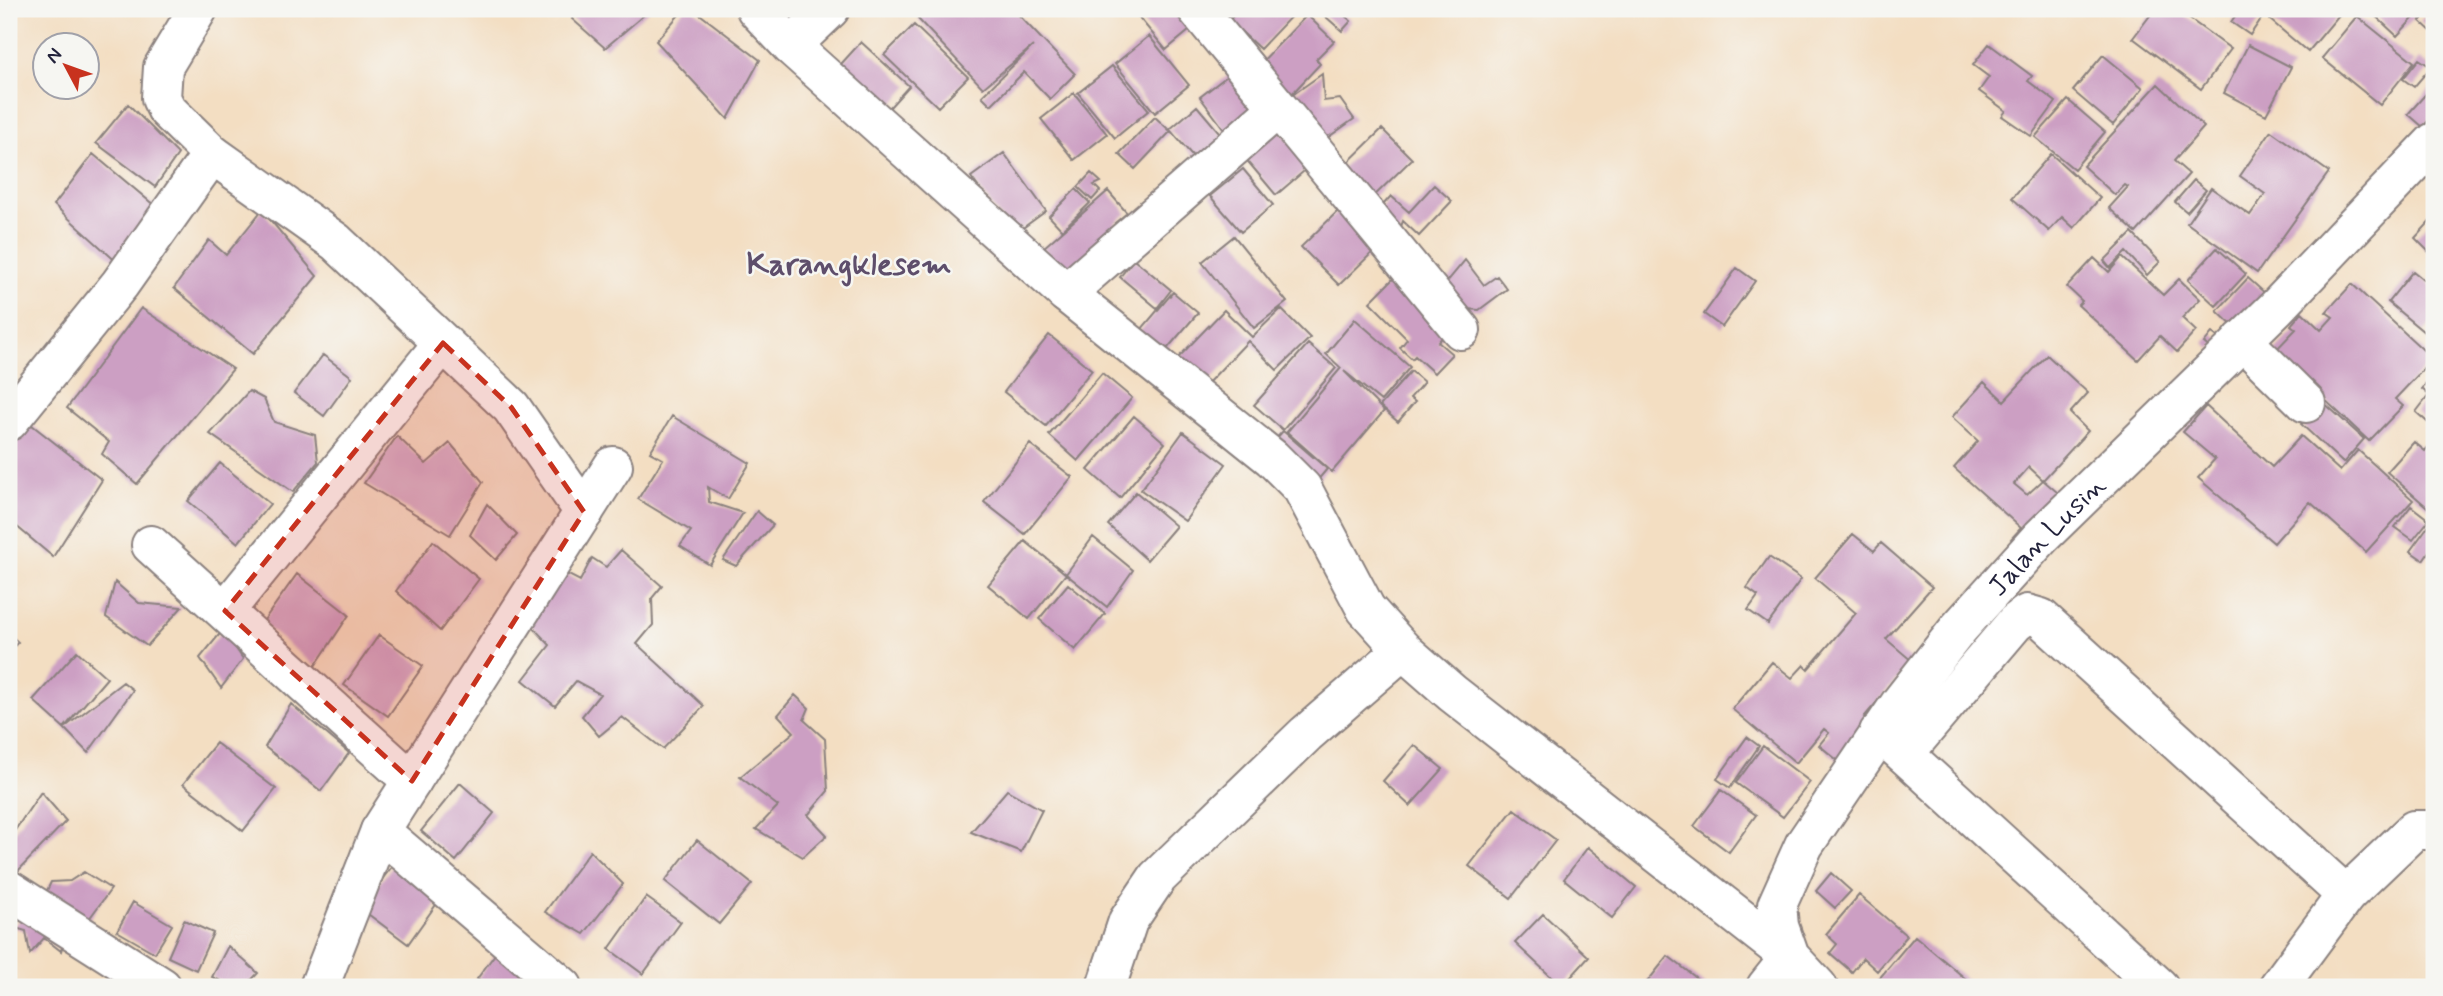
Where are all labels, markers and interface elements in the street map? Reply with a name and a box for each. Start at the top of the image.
north arrow [32,32,102,102]
text: N [41,43,68,69]
district label: Karangklesem [747,244,951,287]
street label: Jalan Lusin [1981,468,2115,605]

